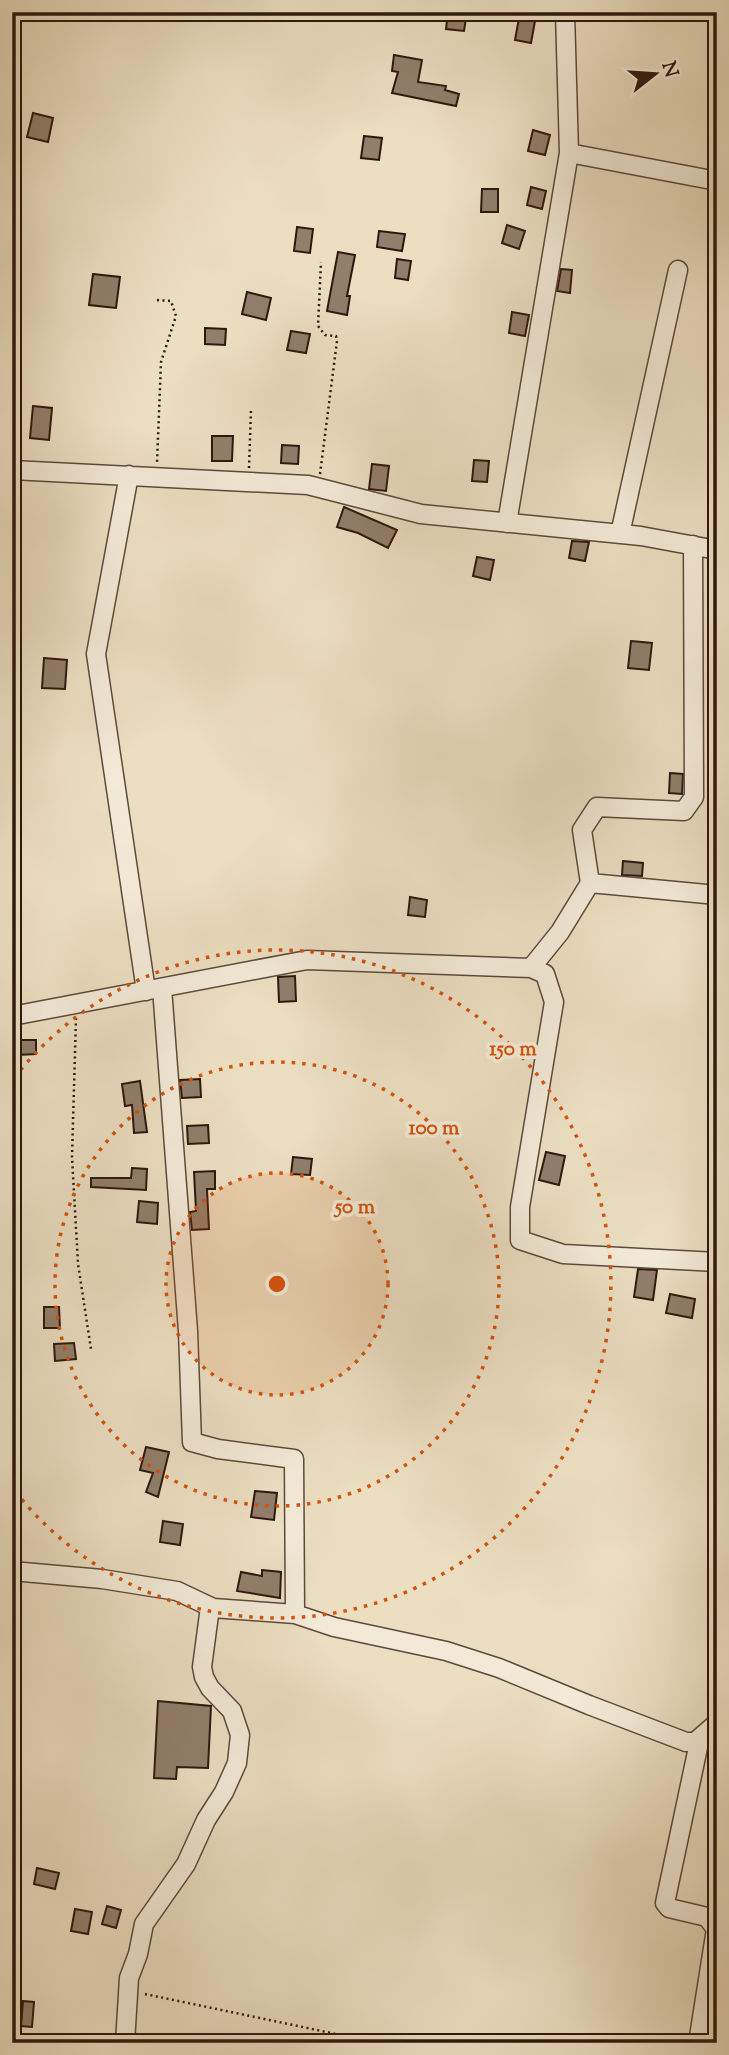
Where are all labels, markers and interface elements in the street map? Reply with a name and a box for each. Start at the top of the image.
north arrow [620,38,690,108]
text: N [654,59,684,81]
text: 150 m [489,1035,537,1065]
text: 100 m [409,1114,460,1144]
text: 50 m [333,1193,376,1223]
centre of rings [265,1272,289,1296]

